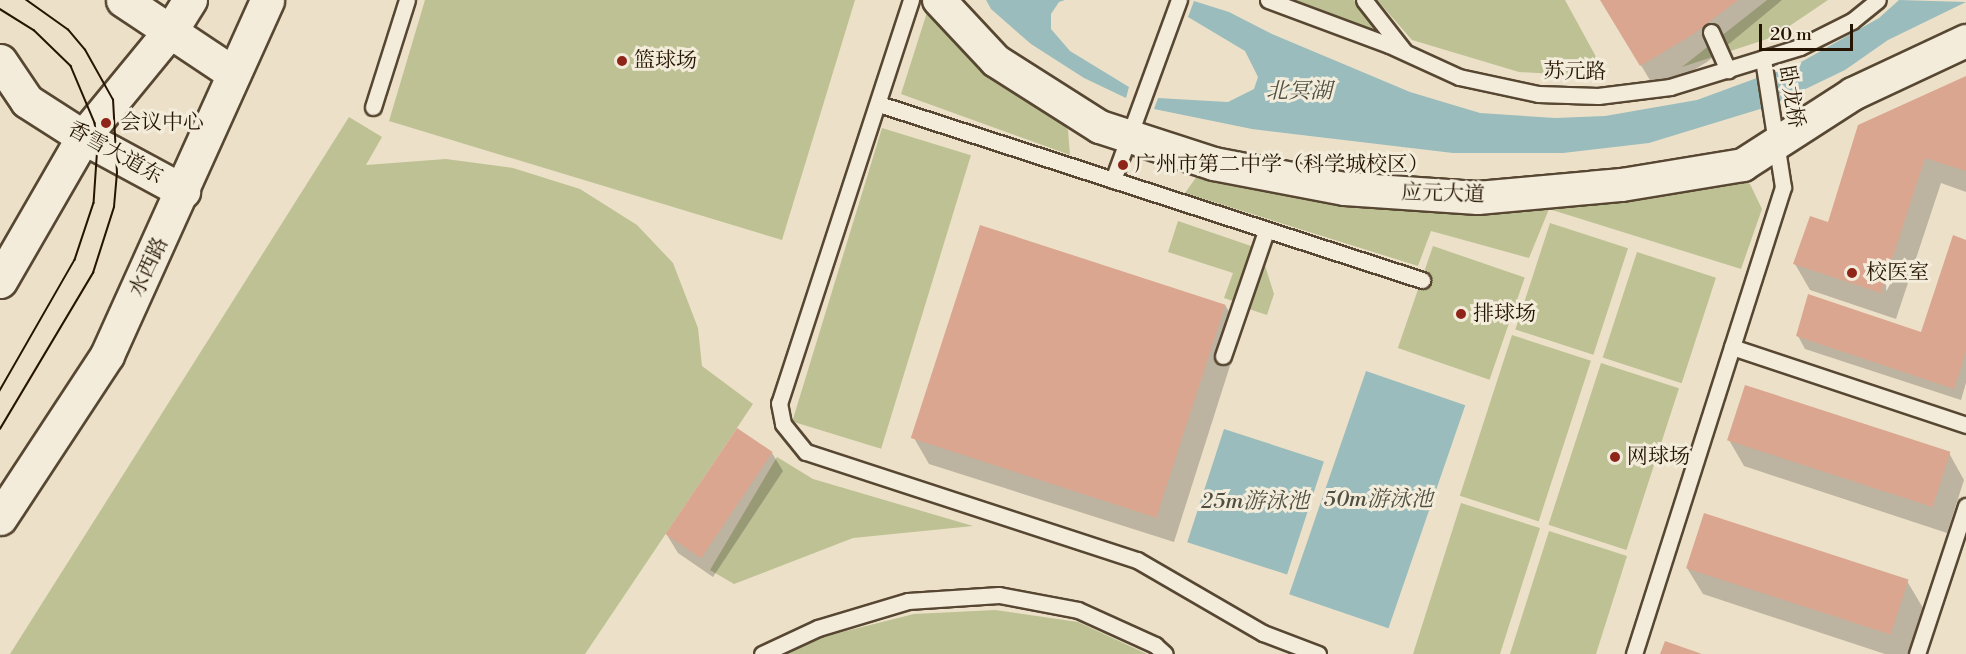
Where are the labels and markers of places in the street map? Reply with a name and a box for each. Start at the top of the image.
place label: 篮球场 [634,48,697,74]
marker: 篮球场 [615,54,629,68]
place label: 会议中心 [120,110,204,136]
marker: 会议中心 [97,114,115,132]
place label: 广州市第二中学（科学城校区） [1135,152,1429,178]
marker: 广州市第二中学（科学城校区） [1116,158,1130,172]
place label: 校医室 [1866,260,1929,286]
marker: 校医室 [1843,264,1861,282]
place label: 排球场 [1473,301,1536,327]
marker: 排球场 [1454,307,1468,321]
place label: 网球场 [1627,444,1690,470]
marker: 网球场 [1608,450,1622,464]

